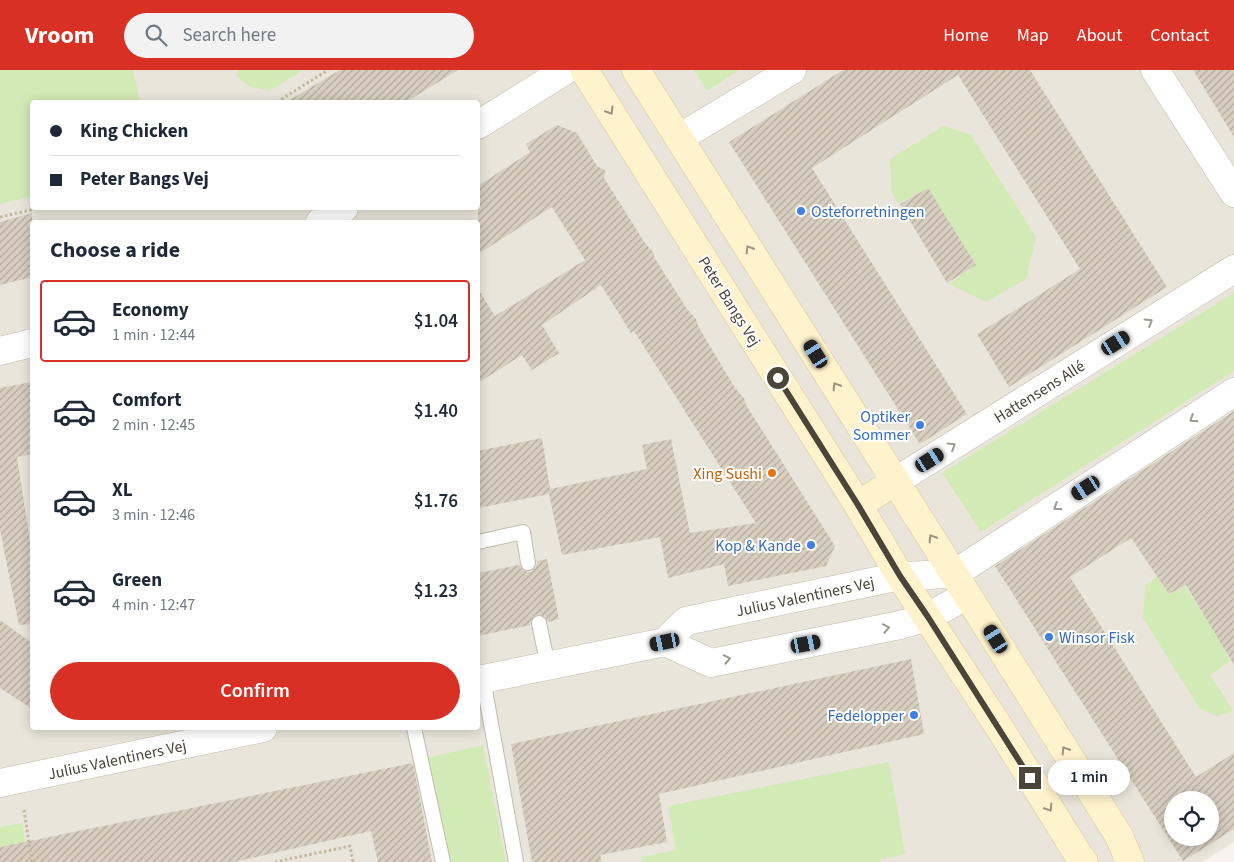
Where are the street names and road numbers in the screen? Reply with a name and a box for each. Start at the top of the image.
street label: Peter Bangs Vej [693,252,766,351]
street label: Hattensens Allé [990,355,1089,429]
street label: Julius Valentiners Vej [734,572,876,622]
street label: Julius Valentiners Vej [46,735,188,785]

